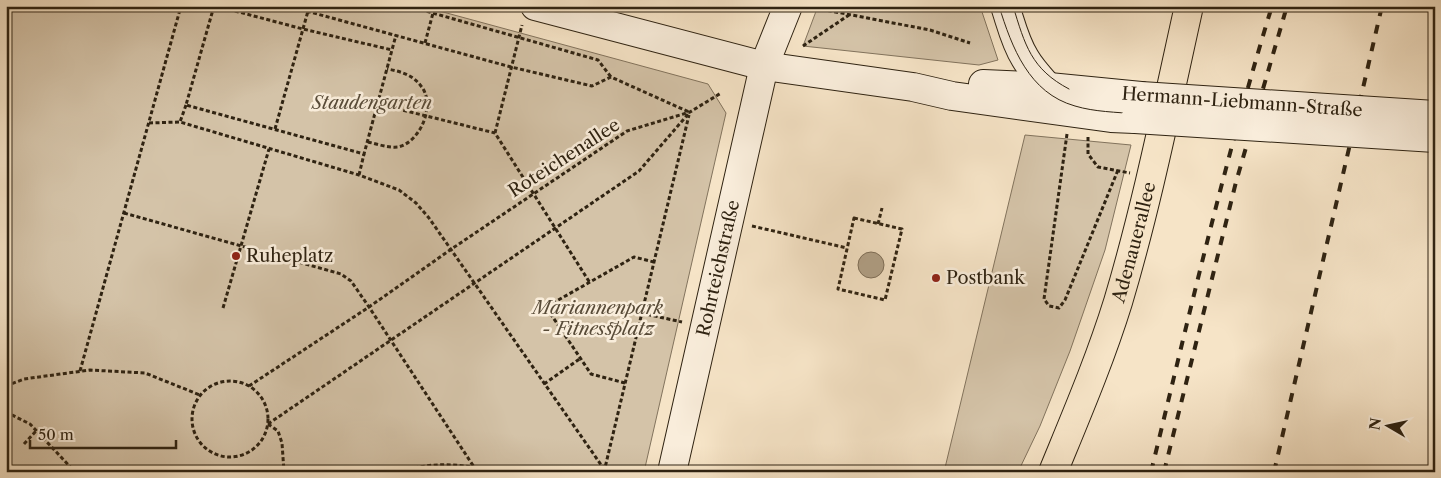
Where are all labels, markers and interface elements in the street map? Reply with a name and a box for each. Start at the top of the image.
street label: Hermann-Liebmann-Straße [1121,83,1363,121]
park label: Staudengarten [311,92,432,114]
street label: Roteichenallee [504,114,624,202]
street label: Adenauerallee [1107,180,1160,306]
street label: Rohrteichstraße [692,198,744,339]
place label: Ruheplatz [246,245,333,267]
marker: Ruheplatz [230,250,242,262]
place label: Postbank [946,267,1026,289]
marker: Postbank [930,272,942,284]
park label: Mariannenpark - Fitnessplatz [531,297,664,340]
north arrow [1364,400,1414,450]
text: N [1365,417,1385,431]
scale bar [30,418,176,450]
text: 50 m [38,425,74,444]

